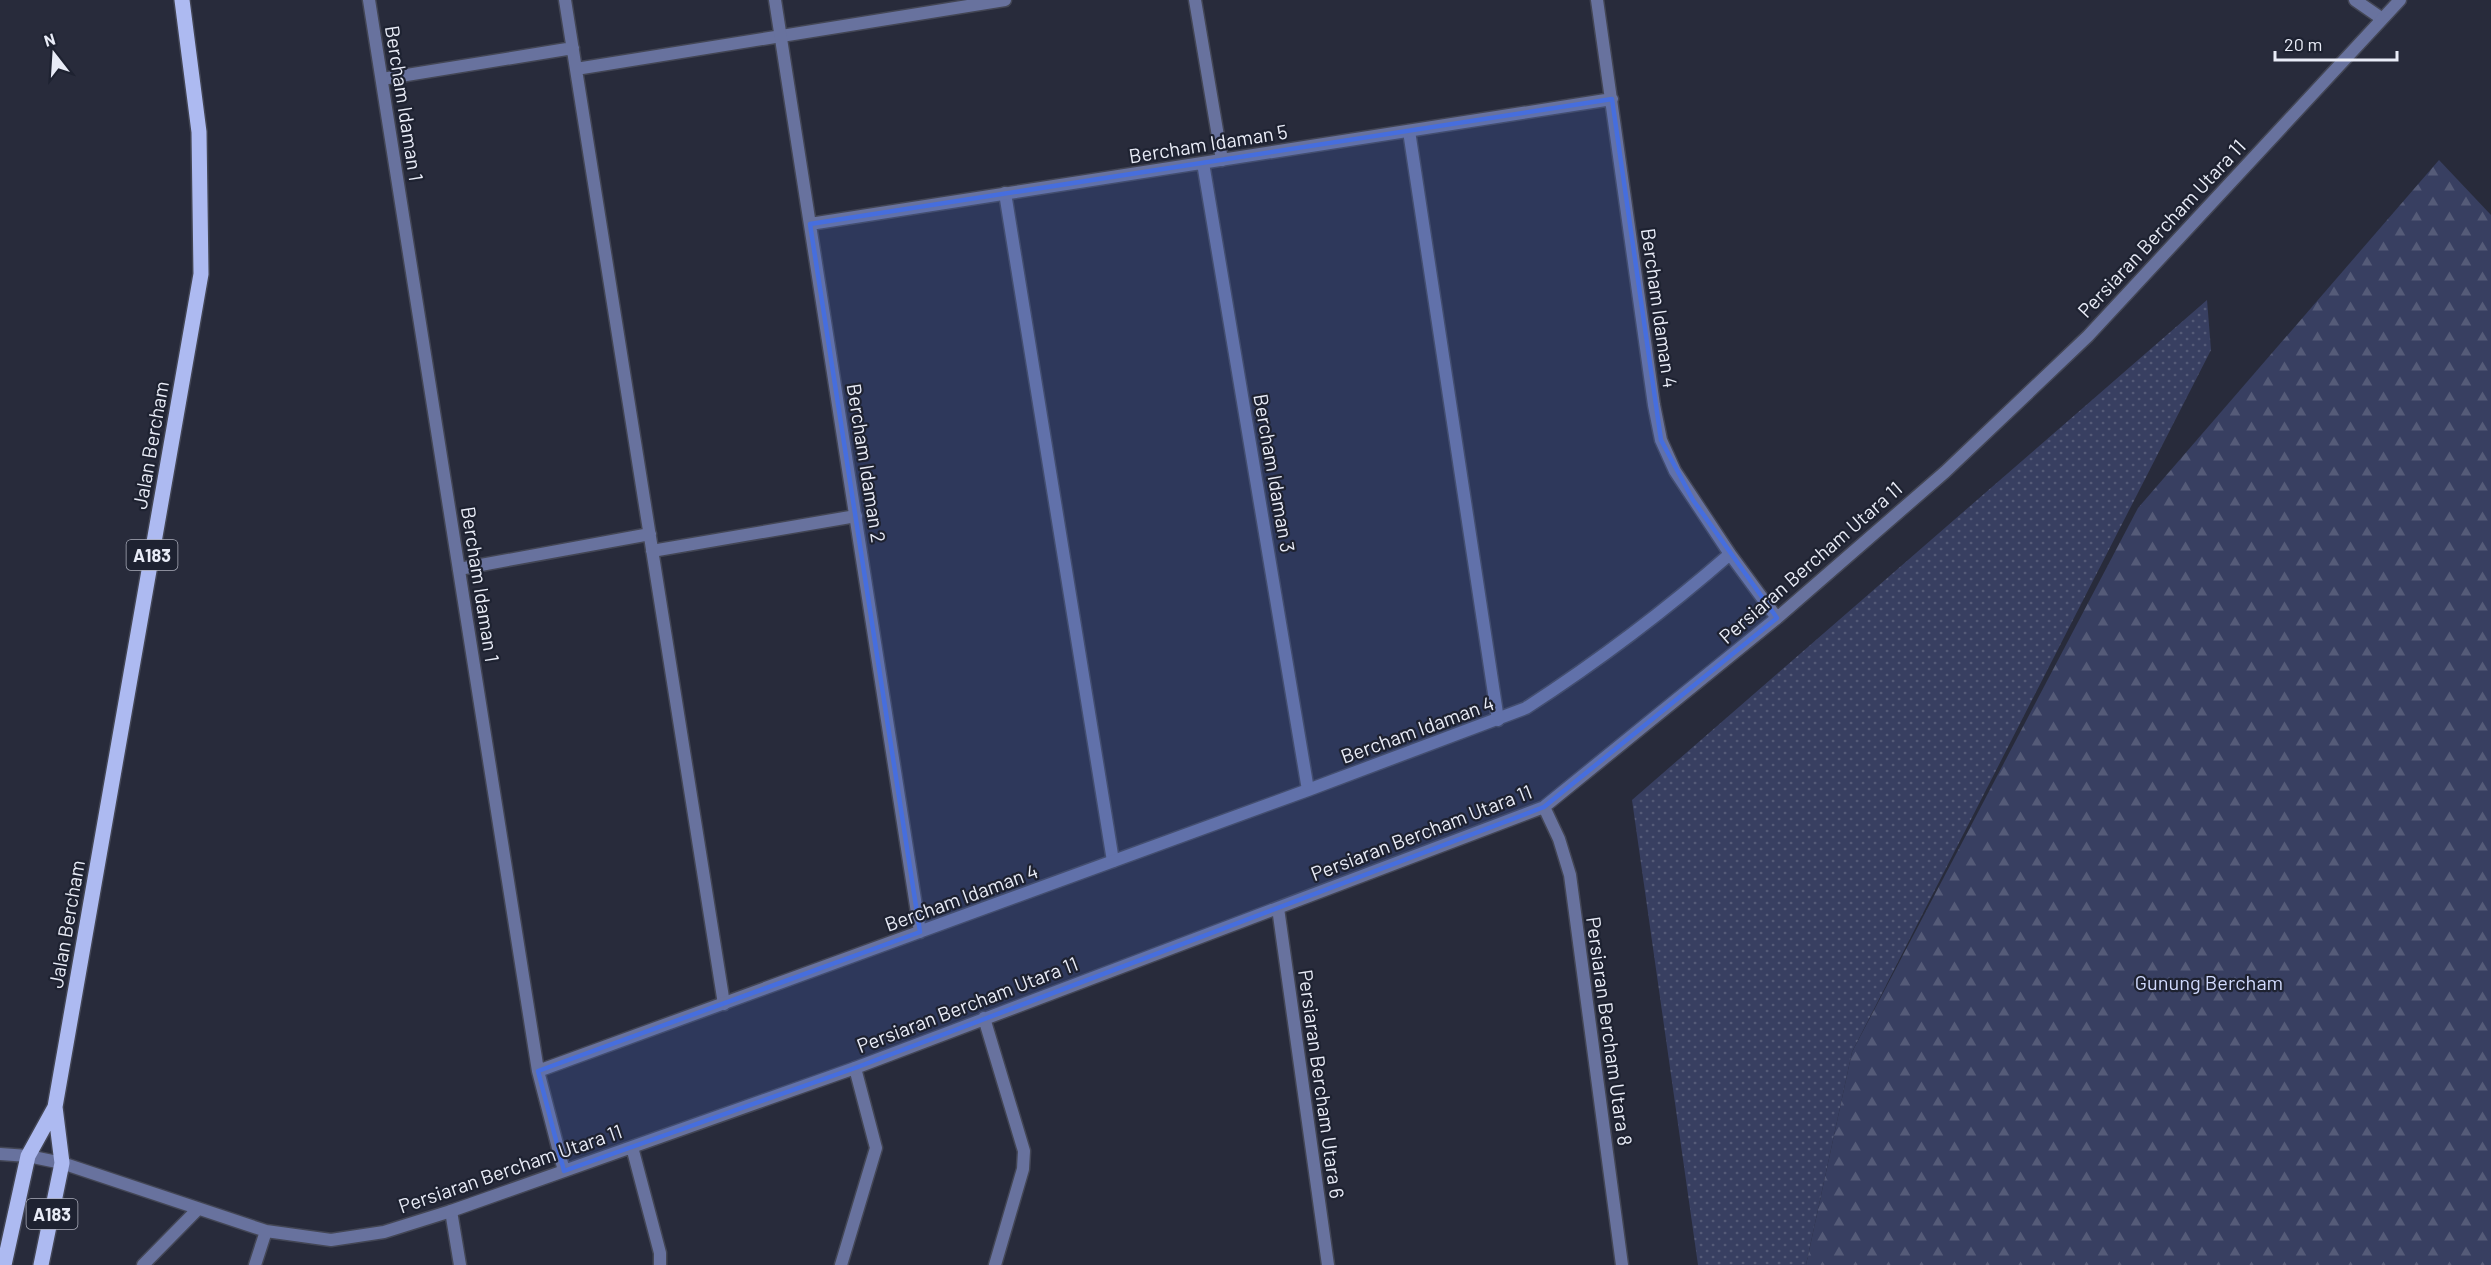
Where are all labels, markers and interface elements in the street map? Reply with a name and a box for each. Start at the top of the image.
street label: Bercham Idaman 1 [381,23,429,183]
north arrow [24,24,84,84]
scale bar [2275,24,2396,62]
text: N [42,29,57,50]
text: 20 m [2284,33,2322,55]
street label: Bercham Idaman 5 [1127,119,1289,167]
street label: Persiaran Bercham Utara 11 [2072,134,2250,322]
street label: Bercham Idaman 4 [1637,227,1683,389]
street label: Jalan Bercham [127,379,173,511]
street label: Bercham Idaman 2 [843,382,891,544]
street label: Bercham Idaman 3 [1249,392,1301,554]
street label: Persiaran Bercham Utara 11 [1714,476,1906,648]
street label: Bercham Idaman 1 [457,504,505,664]
road number: A183 [126,540,178,570]
street label: Bercham Idaman 4 [1337,690,1497,768]
street label: Persiaran Bercham Utara 11 [1307,779,1535,885]
street label: Jalan Bercham [43,858,89,990]
street label: Bercham Idaman 4 [881,858,1041,936]
street label: Persiaran Bercham Utara 8 [1582,915,1638,1147]
street label: Persiaran Bercham Utara 11 [853,951,1081,1057]
street label: Persiaran Bercham Utara 6 [1294,968,1350,1200]
park label: Gunung Bercham [2135,970,2283,994]
street label: Persiaran Bercham Utara 11 [395,1118,625,1218]
road number: A183 [26,1199,78,1229]

